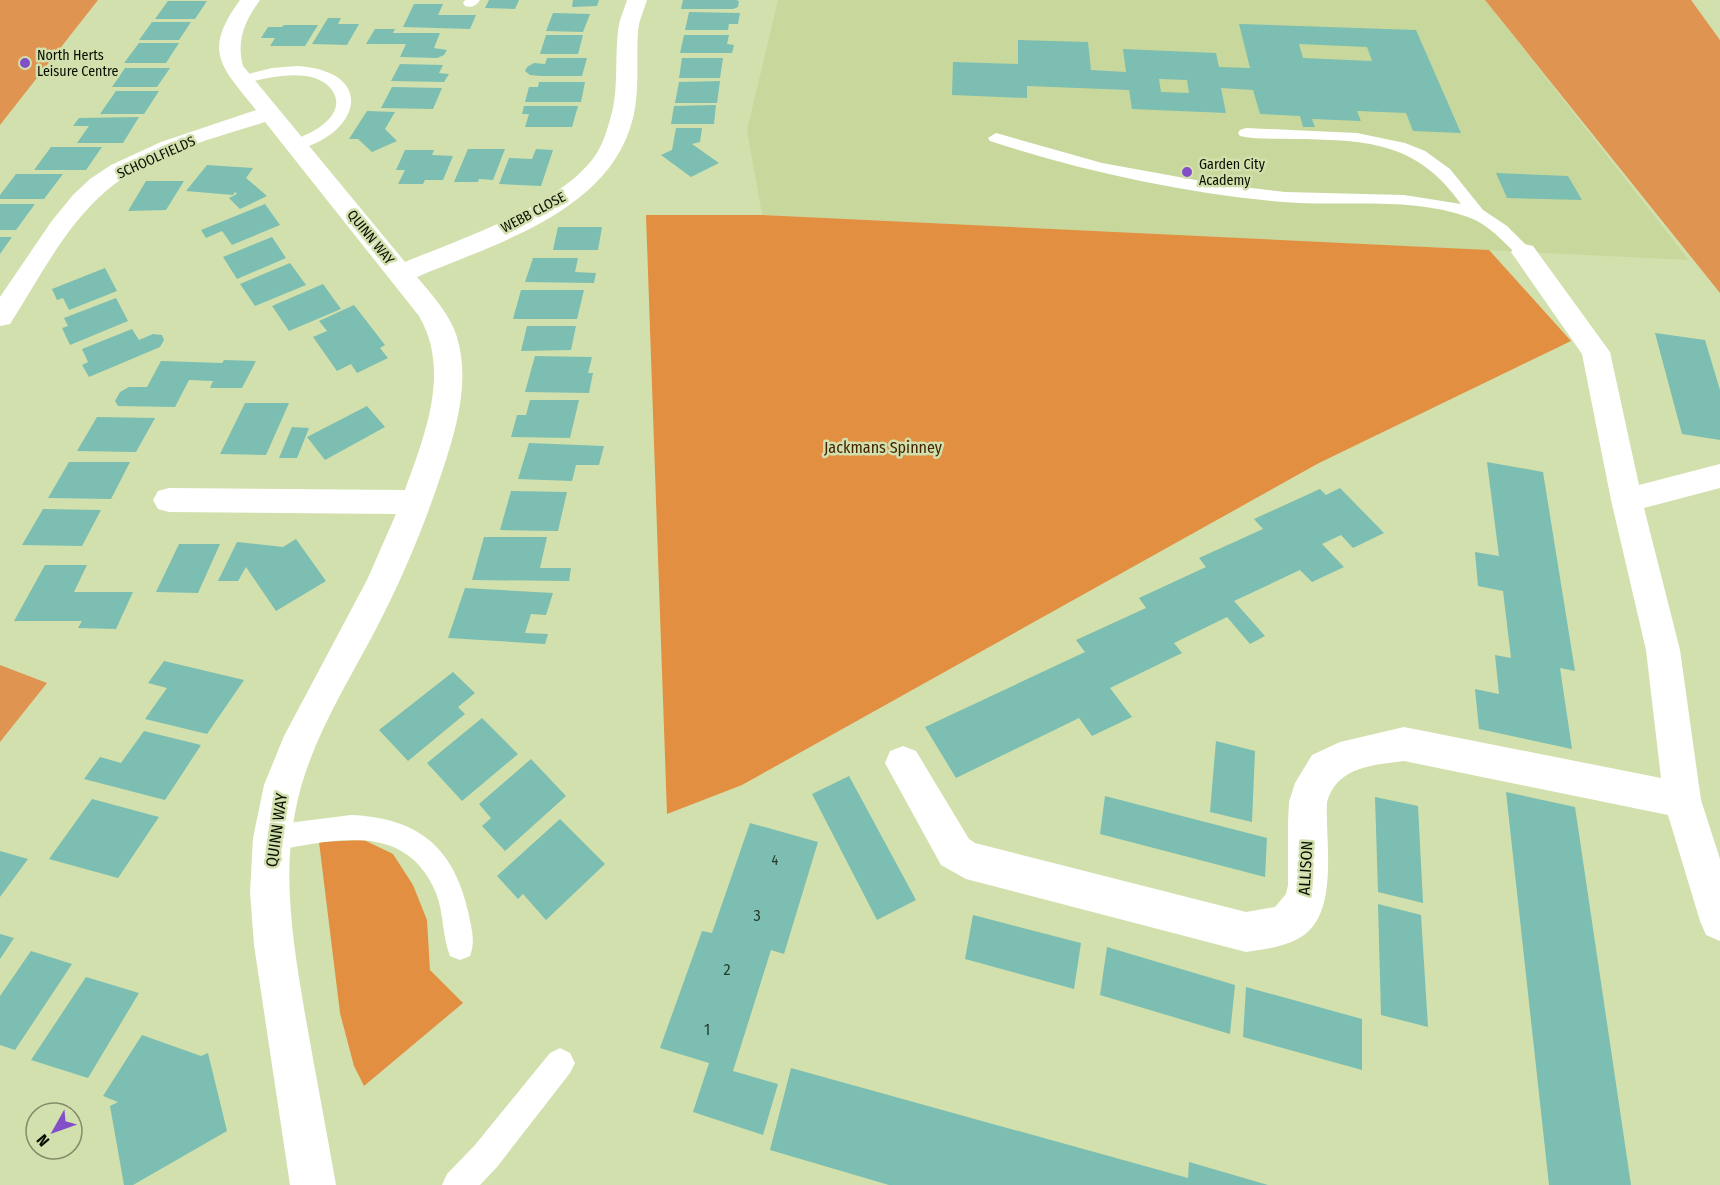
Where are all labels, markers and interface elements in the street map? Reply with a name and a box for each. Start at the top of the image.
place label: North Herts Leisure Centre [37,47,119,80]
marker: North Herts Leisure Centre [18,56,32,70]
street label: SCHOOLFIELDS [114,133,198,182]
place label: Garden City Academy [1199,156,1266,189]
marker: Garden City Academy [1180,165,1194,179]
street label: WEBB CLOSE [498,188,569,237]
street label: QUINN WAY [344,207,398,268]
park label: Jackmans Spinney [824,438,943,457]
street label: QUINN WAY [262,792,291,868]
street label: ALLISON [1295,840,1316,896]
house number: 4 [772,852,779,869]
house number: 3 [753,906,761,925]
house number: 2 [723,960,731,979]
house number: 1 [704,1020,710,1039]
north arrow [24,1101,84,1161]
text: N [33,1131,53,1150]

